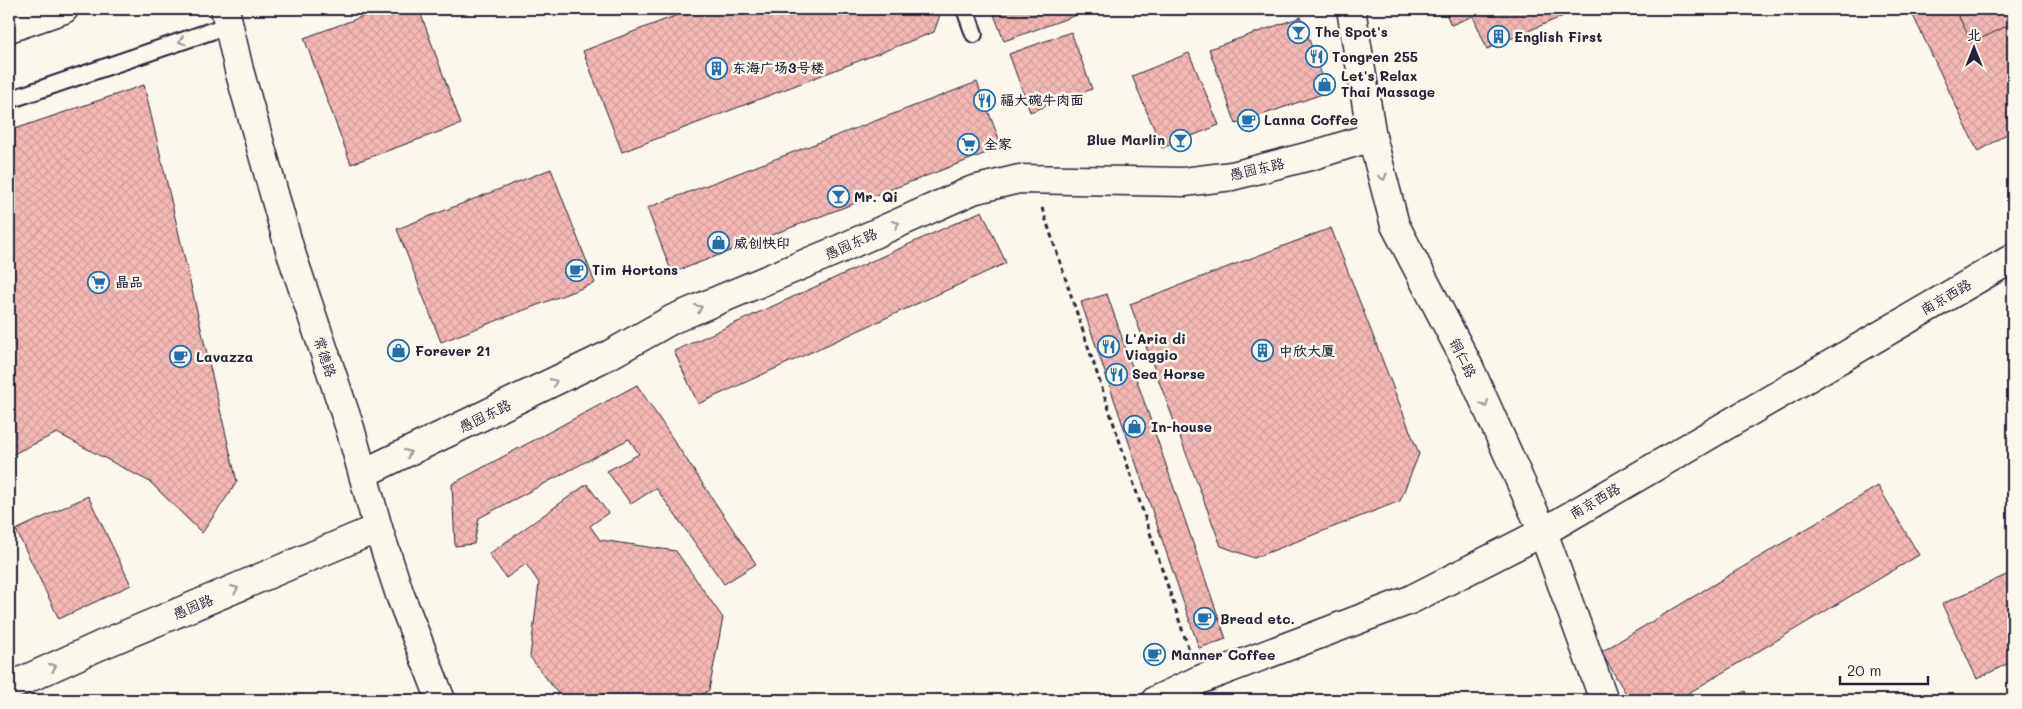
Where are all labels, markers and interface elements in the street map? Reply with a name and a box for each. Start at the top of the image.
bar icon: The Spot's [1287,20,1311,44]
place label: The Spot's [1315,22,1388,41]
north arrow [1950,22,2000,72]
building icon: English First [1486,25,1510,49]
text: 北 [1967,25,1981,44]
place label: English First [1514,27,1602,46]
one-way arrow [179,35,187,45]
restaurant icon: Tongren 255 [1304,45,1328,69]
place label: Tongren 255 [1332,47,1418,66]
building icon: 东海广场3号楼 [704,56,728,80]
place label: 东海广场3号楼 [732,58,824,77]
place label: Let's Relax Thai Massage [1341,66,1435,101]
shop icon: Let's Relax Thai Massage [1313,72,1337,96]
restaurant icon: 福大碗牛肉面 [972,88,996,112]
place label: 福大碗牛肉面 [1000,90,1084,109]
cafe icon: Lanna Coffee [1236,108,1260,132]
place label: Lanna Coffee [1264,110,1358,129]
bar icon: Blue Marlin [1169,128,1193,152]
place label: Blue Marlin [1087,130,1165,149]
supermarket icon: 全家 [956,132,980,156]
place label: 全家 [984,134,1012,153]
street label: 愚园东路 [1227,153,1286,184]
one-way arrow [1377,172,1388,181]
bar icon: Mr. Qi [826,185,850,209]
place label: Mr. Qi [854,187,898,206]
one-way arrow [891,220,900,230]
street label: 愚园东路 [821,223,880,264]
shop icon: 威创快印 [706,231,730,255]
place label: 威创快印 [734,233,790,252]
cafe icon: Tim Hortons [564,258,588,282]
place label: Tim Hortons [592,260,678,279]
supermarket icon: 晶品 [87,270,111,294]
place label: 晶品 [115,272,143,291]
street label: 南京西路 [1917,274,1975,319]
one-way arrow [694,304,703,315]
place label: L'Aria di Viaggio [1125,329,1186,364]
street label: 常德路 [310,334,341,380]
restaurant icon: L'Aria di Viaggio [1097,335,1121,359]
street label: 铜仁路 [1446,335,1481,381]
shop icon: Forever 21 [387,339,411,363]
building icon: 中欣大厦 [1251,339,1275,363]
place label: Forever 21 [415,341,490,360]
place label: 中欣大厦 [1279,341,1335,360]
cafe icon: Lavazza [168,345,192,369]
place label: Lavazza [196,347,254,366]
restaurant icon: Sea Horse [1104,362,1128,386]
place label: Sea Horse [1132,364,1205,383]
one-way arrow [549,378,558,388]
street label: 愚园东路 [455,395,514,436]
one-way arrow [1479,399,1489,408]
shop icon: In-house [1123,415,1147,439]
place label: In-house [1151,417,1212,436]
one-way arrow [403,449,412,459]
street label: 南京西路 [1566,478,1624,523]
one-way arrow [230,585,239,595]
street label: 愚园路 [170,590,216,623]
cafe icon: Bread etc. [1192,607,1216,631]
place label: Bread etc. [1220,609,1295,628]
cafe icon: Manner Coffee [1143,643,1167,667]
place label: Manner Coffee [1171,645,1275,664]
scale bar [1840,654,1927,686]
text: 20 m [1847,660,1881,680]
one-way arrow [48,663,57,673]

